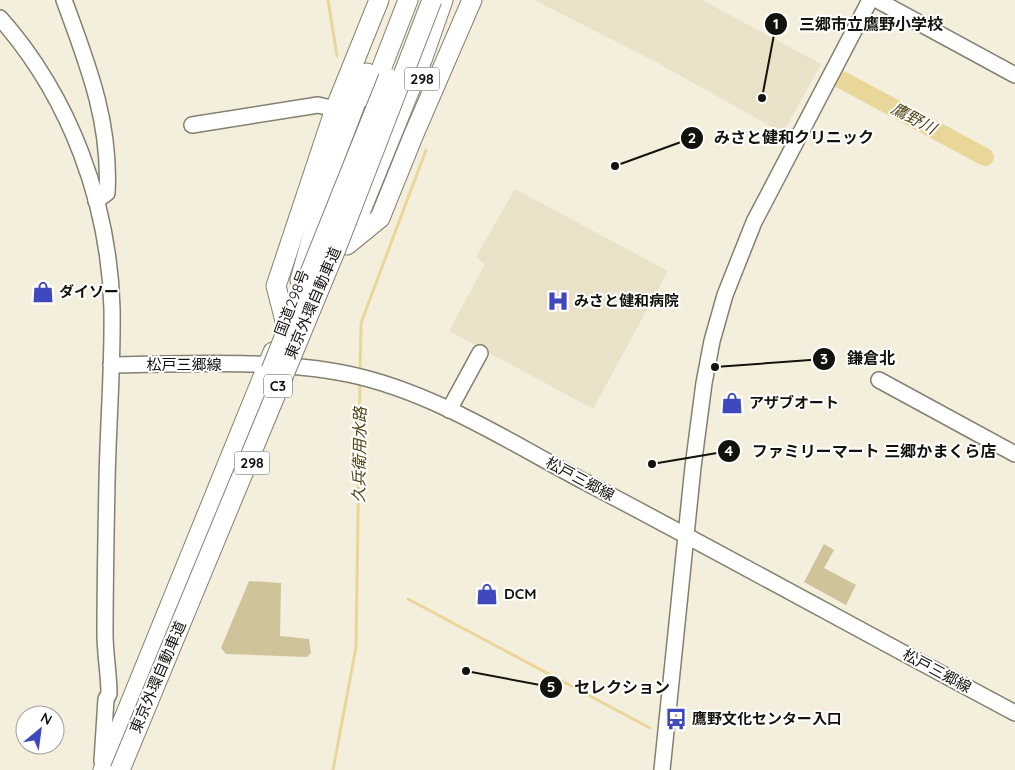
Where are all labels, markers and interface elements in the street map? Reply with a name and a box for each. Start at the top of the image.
callout: 三郷市立鷹野小学校 [764,9,953,40]
text: 1 [773,14,779,33]
text: 三郷市立鷹野小学校 [799,14,943,34]
road number: 298 [404,68,440,90]
water label: 鷹野川 [888,98,942,139]
callout: みさと健和クリニック [679,122,884,153]
text: みさと健和クリニック [714,127,874,147]
text: 2 [688,128,696,147]
street label: 東京外環自動車道 [280,244,345,362]
street label: 国道298号 [270,267,313,339]
shop icon: ダイソー [30,279,56,305]
place label: ダイソー [59,282,119,301]
hospital icon: みさと健和病院 [545,288,571,314]
place label: みさと健和病院 [574,291,679,310]
callout: 鎌倉北 [812,343,905,374]
text: 鎌倉北 [847,348,895,368]
text: 3 [820,349,828,368]
street label: 松戸三郷線 [146,355,222,374]
road number: C3 [264,374,292,398]
shop icon: アザブオート [719,390,745,416]
place label: アザブオート [749,393,839,412]
water label: 久兵衛用水路 [348,405,370,503]
callout: ファミリーマート 三郷かまくら店 [717,436,1006,467]
text: 4 [725,441,734,460]
text: ファミリーマート 三郷かまくら店 [752,441,996,461]
road number: 298 [234,452,270,474]
street label: 松戸三郷線 [543,453,618,505]
shop icon: DCM [474,581,500,607]
place label: DCM [504,584,536,603]
street label: 東京外環自動車道 [125,618,190,736]
street label: 松戸三郷線 [900,645,975,697]
callout: セレクション [539,672,680,703]
text: 5 [547,677,555,696]
text: セレクション [574,677,670,697]
north arrow [15,705,65,755]
bus stop icon: 鷹野文化センター入口 [663,706,689,732]
text: N [37,708,55,729]
place label: 鷹野文化センター入口 [692,709,842,728]

